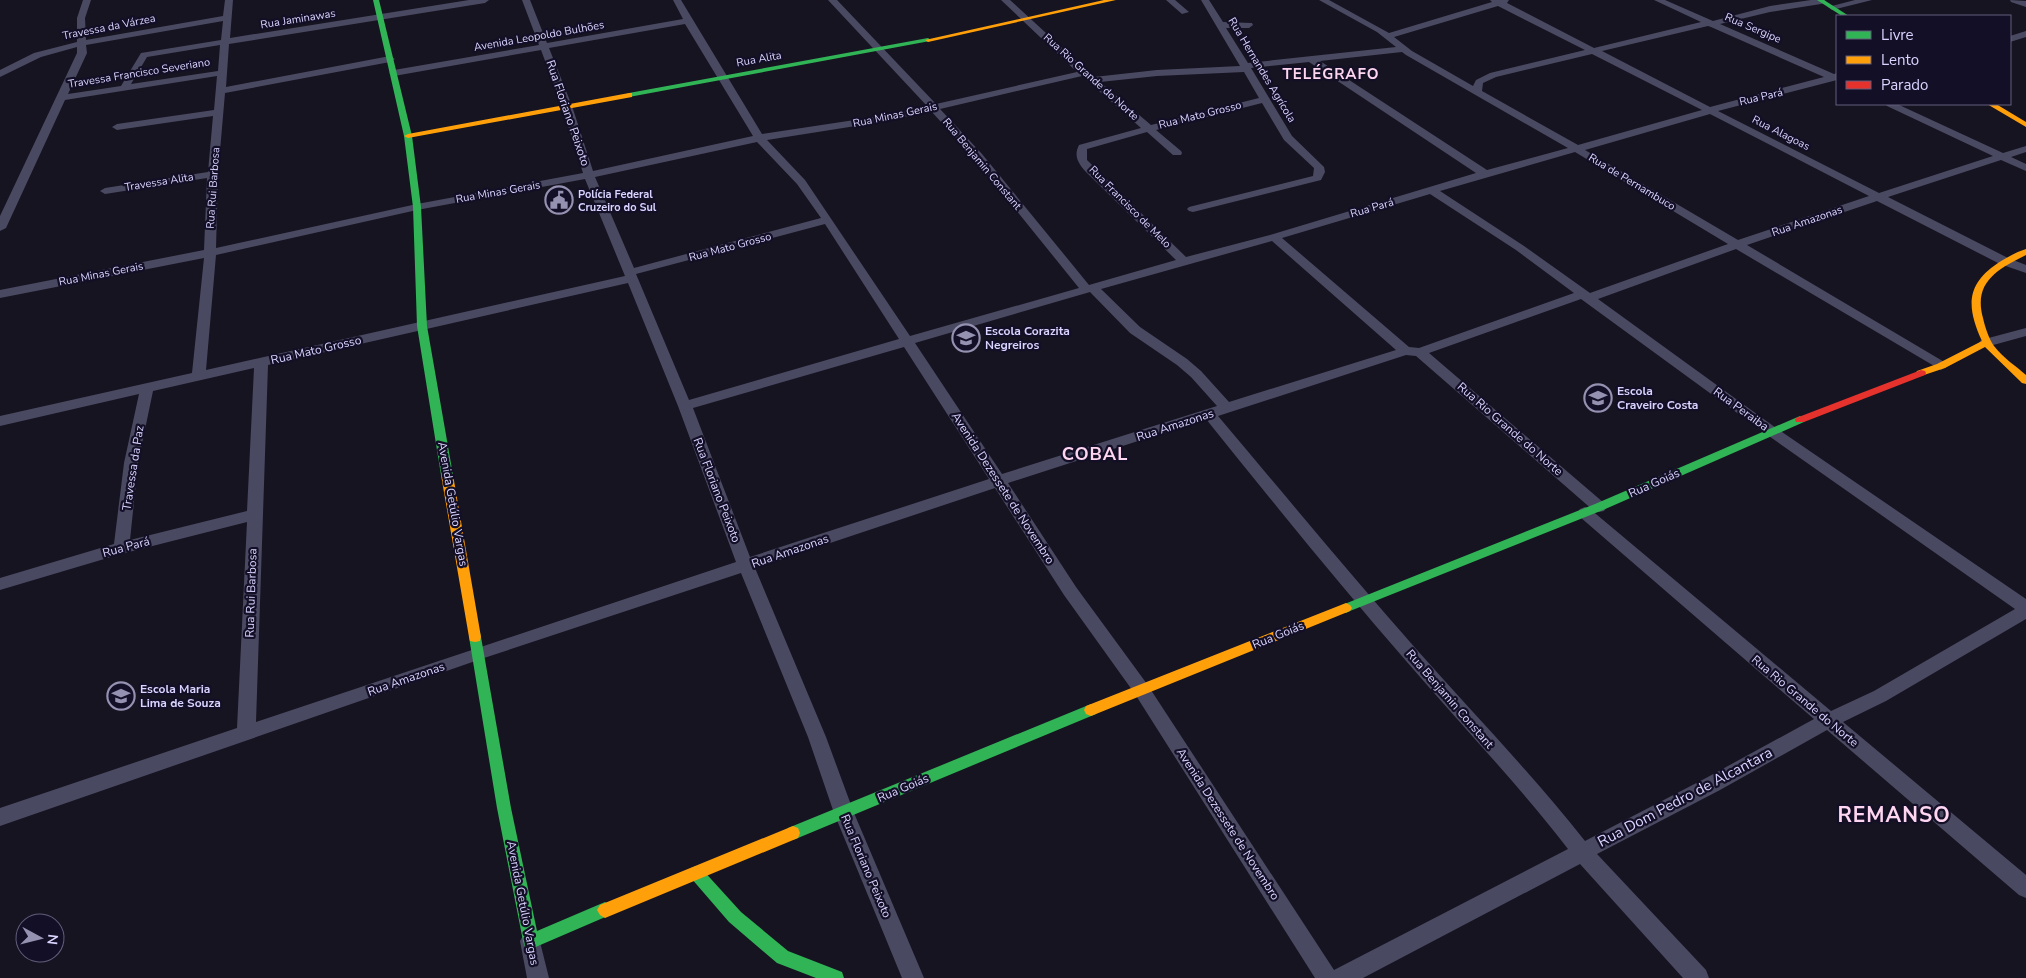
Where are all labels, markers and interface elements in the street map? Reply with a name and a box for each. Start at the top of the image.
street label: Rua Jaminawas [259,6,337,32]
street label: Rua Sergipe [1722,9,1784,47]
street label: Travessa da Várzea [61,11,157,43]
street label: Rua Hernandes Agrícola [1225,15,1299,125]
legend [1836,15,2011,105]
street label: Avenida Leopoldo Bulhões [473,17,605,55]
text: Livre [1881,25,1914,45]
street label: Rua Rio Grande do Norte [1040,30,1142,124]
street label: Rua Alita [735,48,783,70]
text: Lento [1881,50,1919,70]
street label: Travessa Francisco Severiano [67,54,211,92]
street label: Rua Floriano Peixoto [542,58,594,168]
district label: TELÉGRAFO [1283,64,1379,84]
text: Parado [1881,75,1928,95]
street label: Rua Pará [1738,85,1784,109]
street label: Rua Mato Grosso [1157,97,1243,133]
street label: Rua Minas Gerais [852,99,938,131]
street label: Rua Alagoas [1750,112,1812,154]
street label: Rua Benjamin Constant [939,115,1025,213]
street label: Rua Rui Barbosa [203,146,223,229]
street label: Rua de Pernambuco [1586,150,1678,214]
street label: Rua Francisco de Melo [1086,163,1174,251]
street label: Travessa Alita [123,169,195,195]
street label: Rua Minas Gerais [454,177,542,207]
public building icon: Polícia Federal Cruzeiro do Sul [544,185,574,215]
place label: Polícia Federal Cruzeiro do Sul [578,187,657,215]
street label: Rua Pará [1349,195,1396,221]
street label: Rua Amazonas [1770,202,1844,240]
street label: Rua Mato Grosso [687,229,773,265]
street label: Rua Minas Gerais [57,258,145,290]
school or university icon: Escola Corazita Negreiros [951,323,981,353]
place label: Escola Corazita Negreiros [985,323,1070,353]
street label: Rua Mato Grosso [269,332,363,368]
street label: Rua Rio Grande do Norte [1454,379,1566,479]
school or university icon: Escola Craveiro Costa [1583,383,1613,413]
place label: Escola Craveiro Costa [1617,383,1698,413]
street label: Rua Peraiba [1710,384,1772,434]
street label: Rua Amazonas [1134,405,1216,445]
street label: Avenida Dezessete de Novembro [948,409,1058,567]
street label: Travessa da Paz [118,424,148,512]
street label: Rua Floriano Peixoto [690,435,744,545]
street label: Avenida Getúlio Vargas [434,440,472,568]
district label: COBAL [1062,442,1128,466]
street label: Rua Goiás [1626,465,1682,501]
street label: Rua Amazonas [749,530,831,572]
street label: Rua Pará [101,533,151,561]
street label: Rua Rui Barbosa [241,548,261,638]
street label: Rua Goiás [1250,617,1306,653]
street label: Rua Benjamin Constant [1403,646,1498,752]
street label: Rua Rio Grande do Norte [1748,652,1862,750]
street label: Rua Amazonas [365,658,447,700]
school or university icon: Escola Maria Lima de Souza [106,681,136,711]
place label: Escola Maria Lima de Souza [140,681,221,711]
street label: Rua Dom Pedro de Alcantara [1594,742,1776,852]
street label: Avenida Dezessete de Novembro [1173,745,1283,903]
street label: Rua Goiás [875,770,931,806]
district label: REMANSO [1837,801,1951,829]
street label: Rua Floriano Peixoto [837,812,895,921]
street label: Avenida Getúlio Vargas [503,839,543,967]
north arrow [15,913,65,963]
text: N [42,933,62,946]

